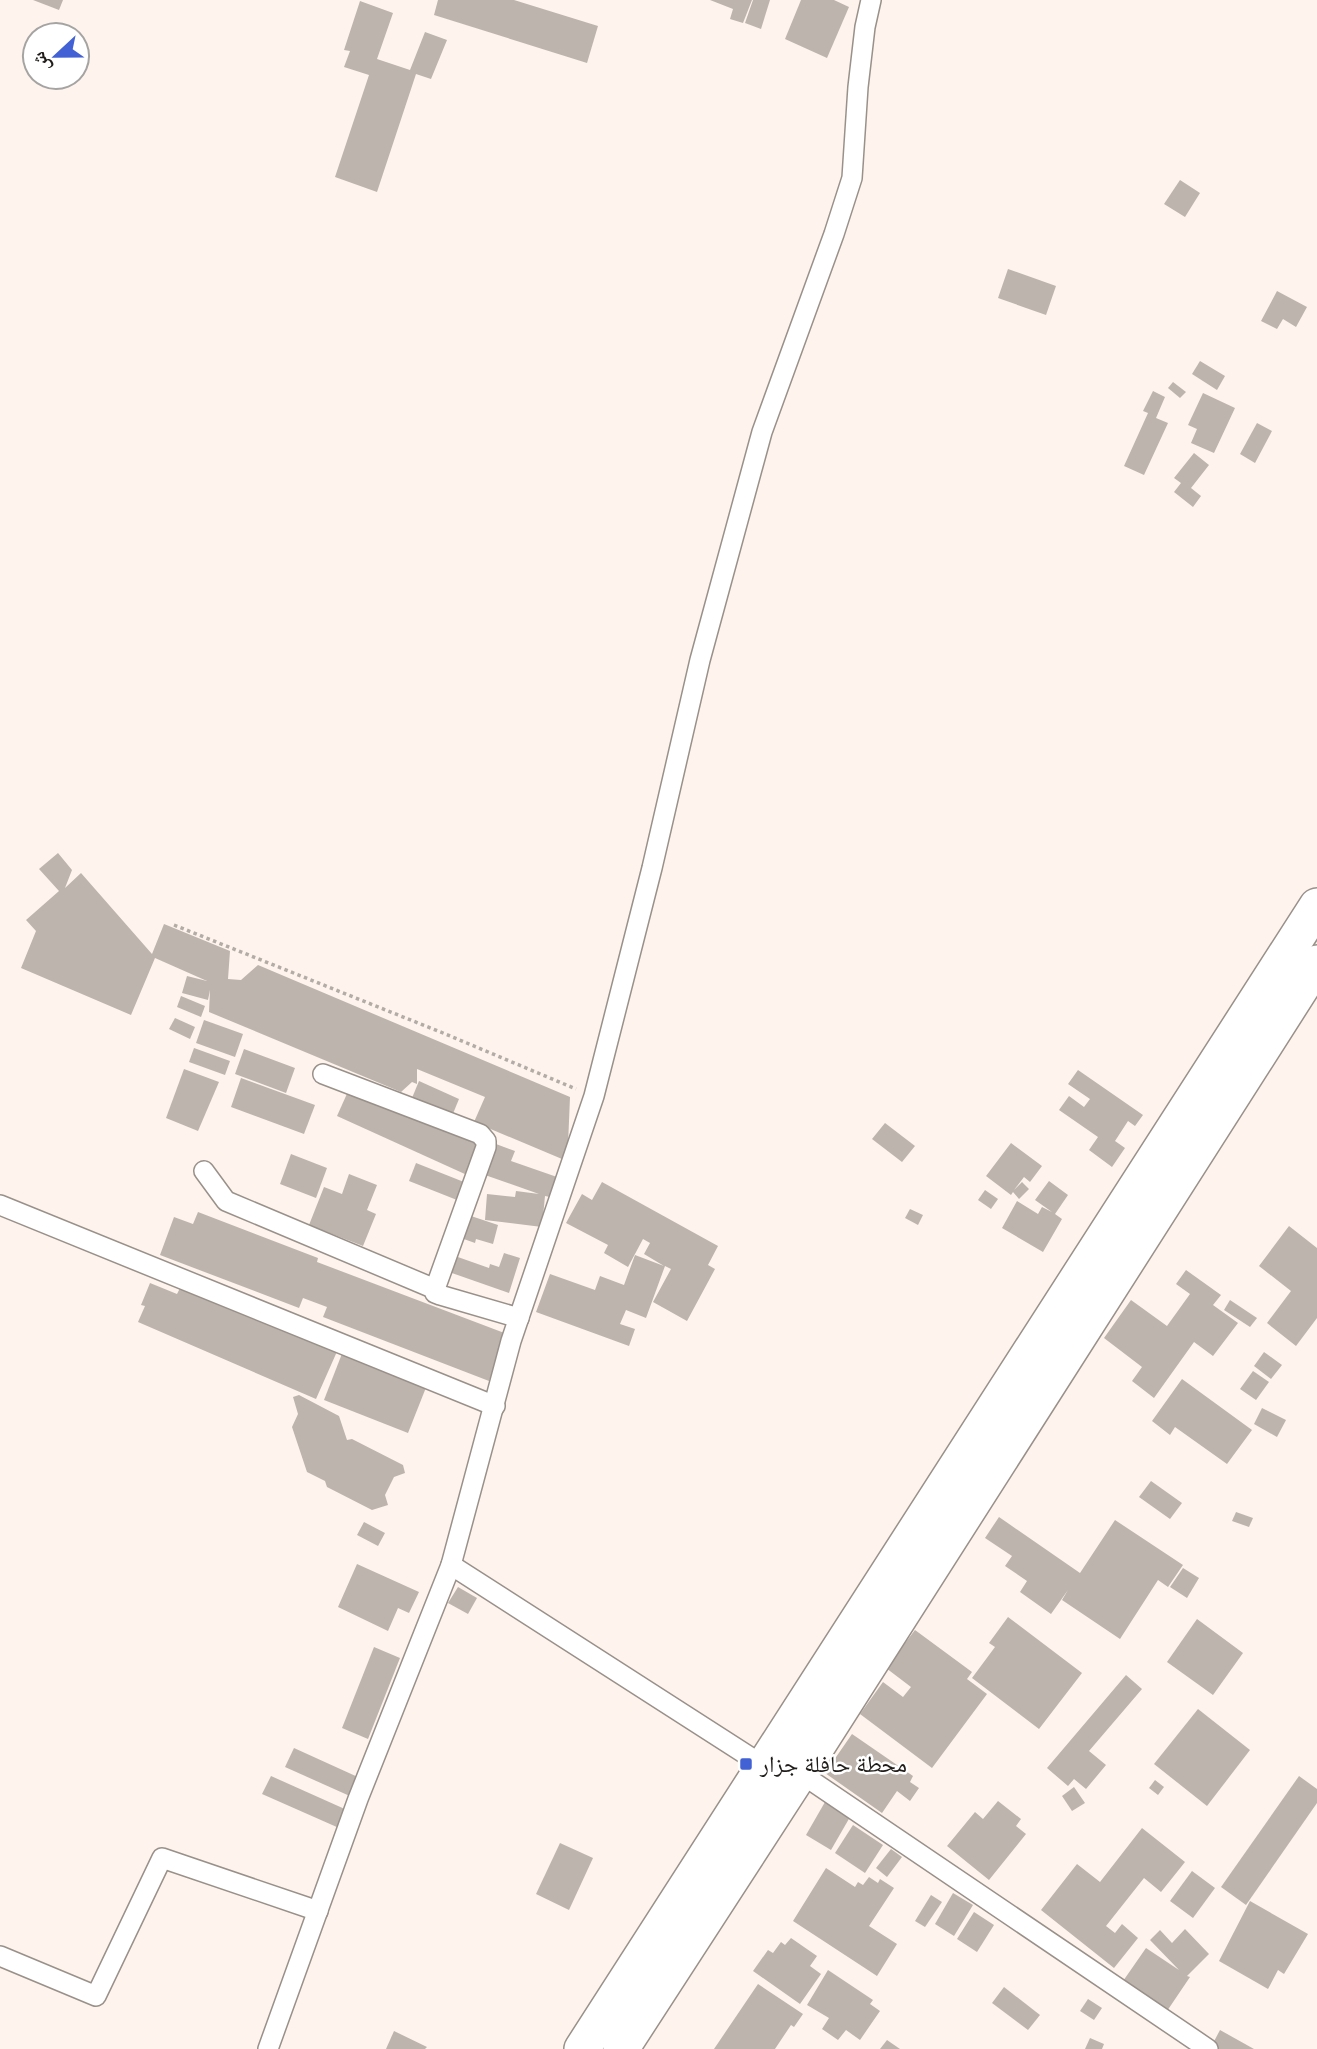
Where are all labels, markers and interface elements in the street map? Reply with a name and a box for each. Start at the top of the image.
north arrow [21,21,91,91]
text: ش [24,48,56,77]
place label: محطة حافلة جزار [759,1747,907,1779]
marker: محطة حافلة جزار [738,1756,754,1772]

